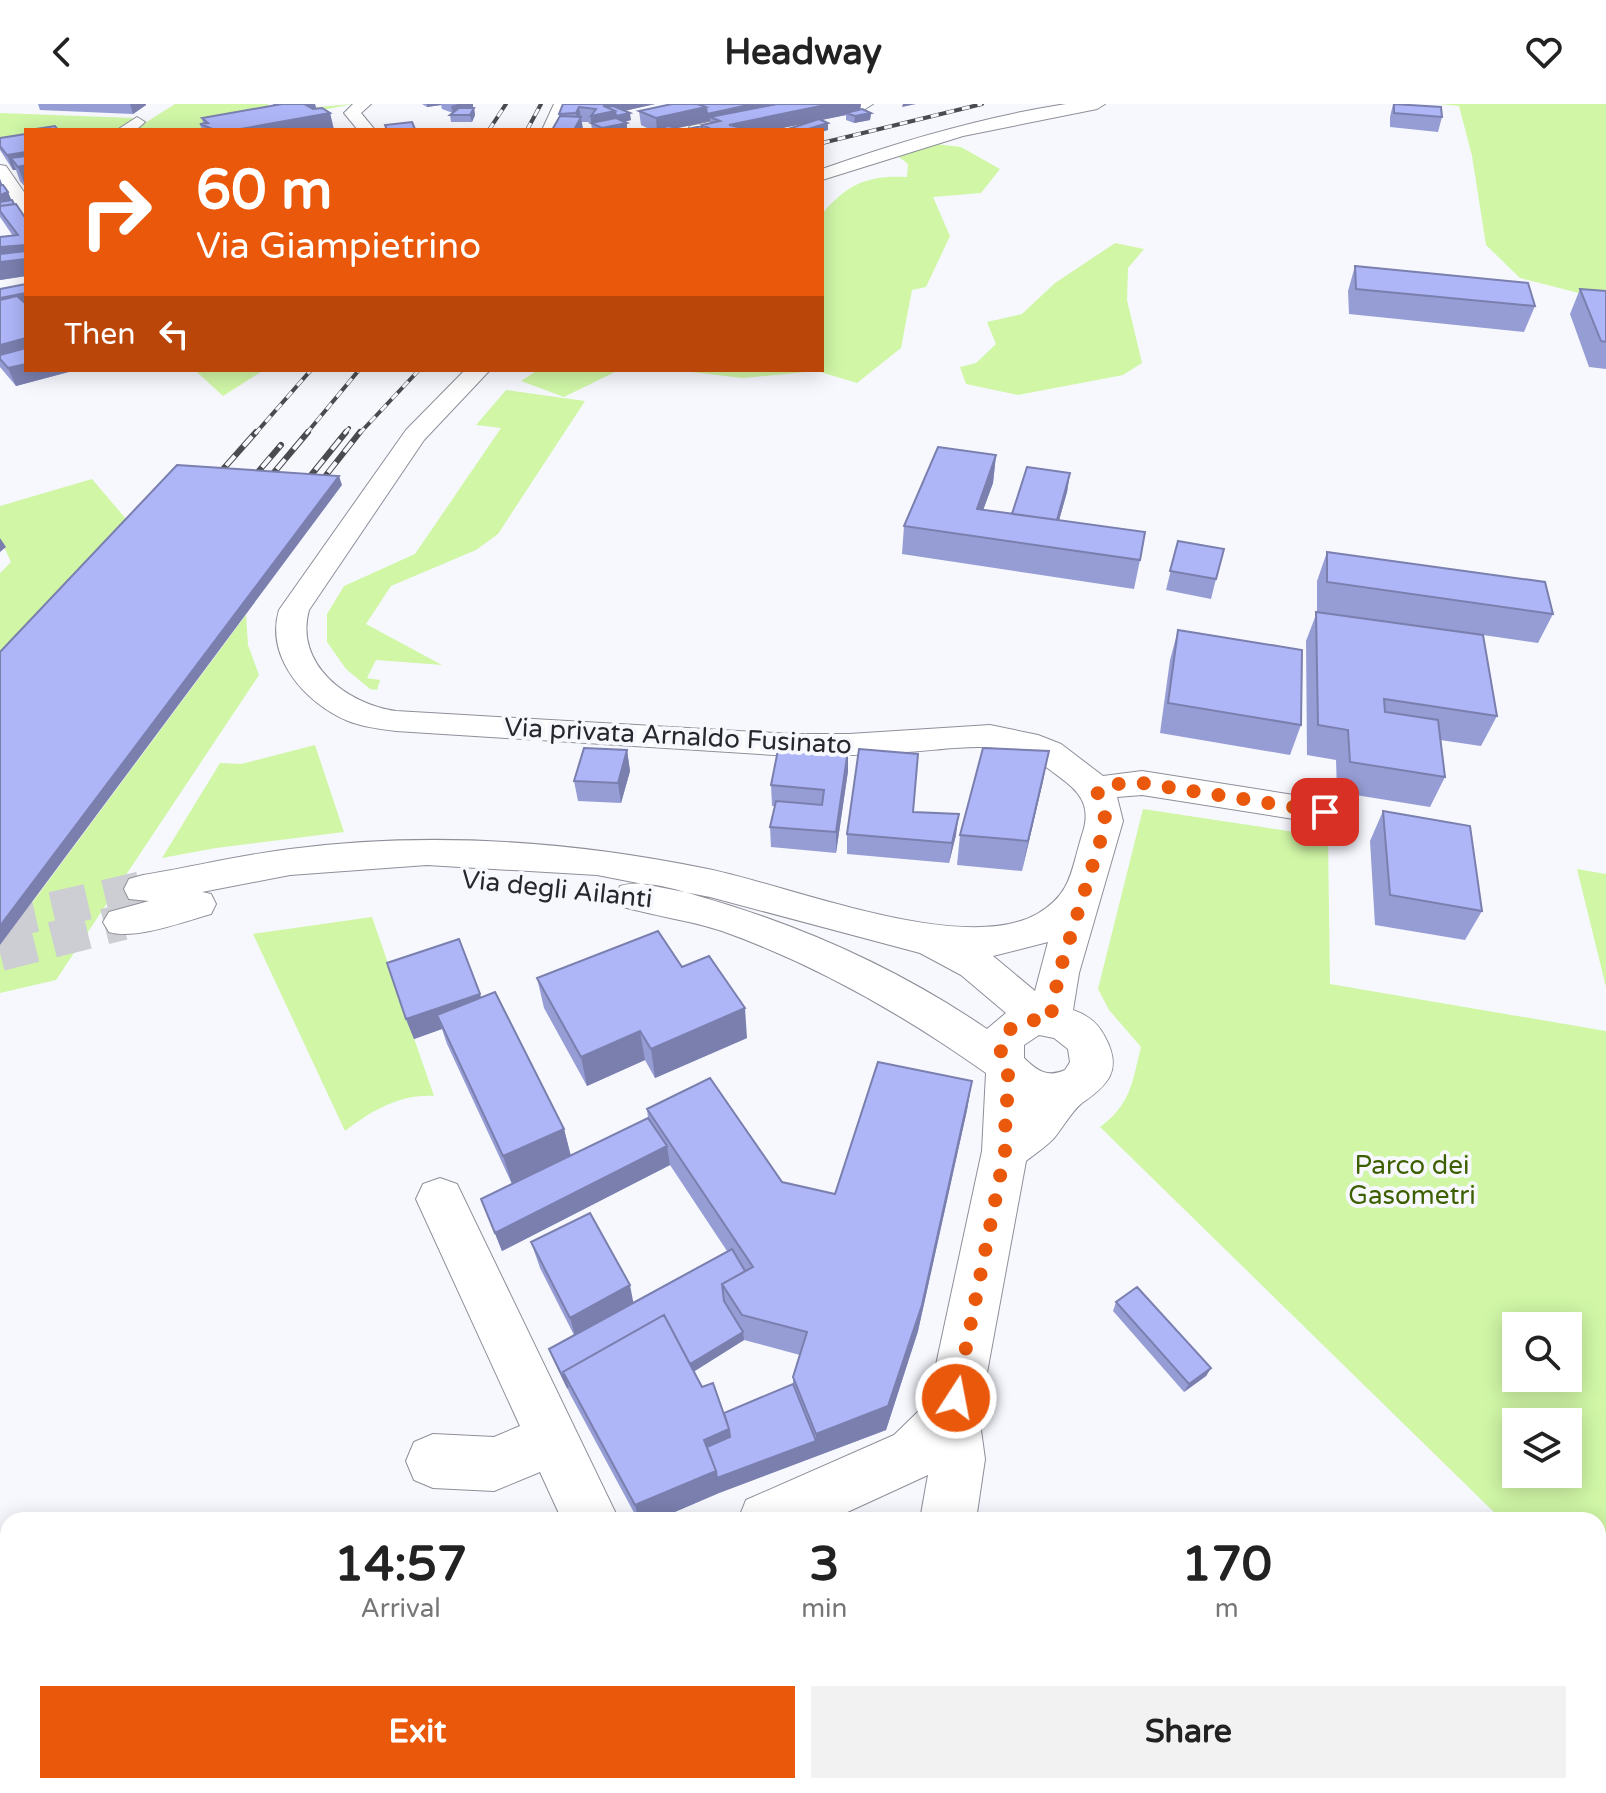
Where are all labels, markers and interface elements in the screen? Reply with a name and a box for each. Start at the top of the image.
icon: back [40,30,84,74]
icon: heart [1522,30,1566,74]
text: Headway [724,31,882,74]
text: 60 m [196,157,332,224]
icon: right [64,160,168,264]
text: Via Giampietrino [196,225,481,268]
icon: left [152,312,196,356]
text: Then [64,316,136,353]
street label: Via privata Arnaldo Fusinato [503,711,853,761]
pin [1291,778,1359,846]
icon: arrive [1303,790,1347,834]
street label: Via degli Ailanti [460,864,654,914]
park label: Parco dei Gasometri [1348,1150,1476,1211]
map controls [1502,1312,1582,1488]
button: search [1502,1312,1582,1392]
position arrow [914,1356,998,1440]
button: layers [1502,1408,1582,1488]
text: 14:57 [334,1536,467,1594]
text: 3 [809,1536,839,1594]
text: 170 [1181,1536,1272,1594]
text: Arrival [360,1593,441,1624]
text: min [801,1593,847,1624]
text: m [1215,1593,1239,1624]
button: Exit [40,1686,795,1778]
button: Share [811,1686,1566,1778]

